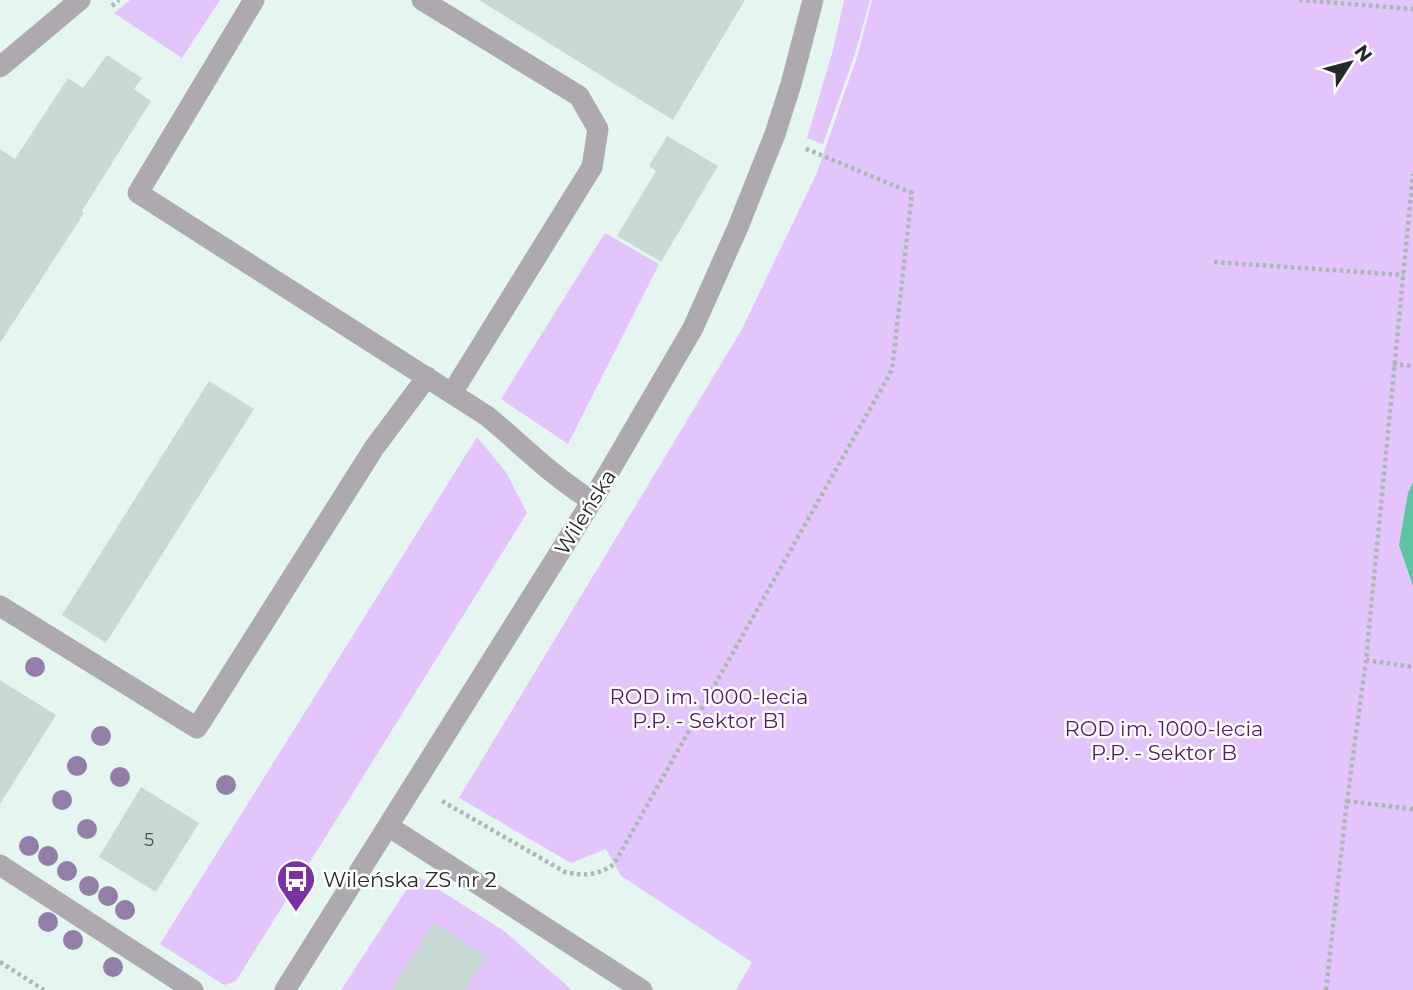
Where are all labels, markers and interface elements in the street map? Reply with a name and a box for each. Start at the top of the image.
north arrow [1315,28,1385,98]
text: N [1350,40,1377,66]
street label: Wileńska [549,465,621,559]
park label: ROD im. 1000-lecia P.P. - Sektor B1 [609,684,809,733]
park label: ROD im. 1000-lecia P.P. - Sektor B [1064,716,1264,765]
house number: 5 [144,829,154,851]
bus stop icon: Wileńska ZS nr 2 [275,858,317,913]
place label: Wileńska ZS nr 2 [323,867,497,892]

